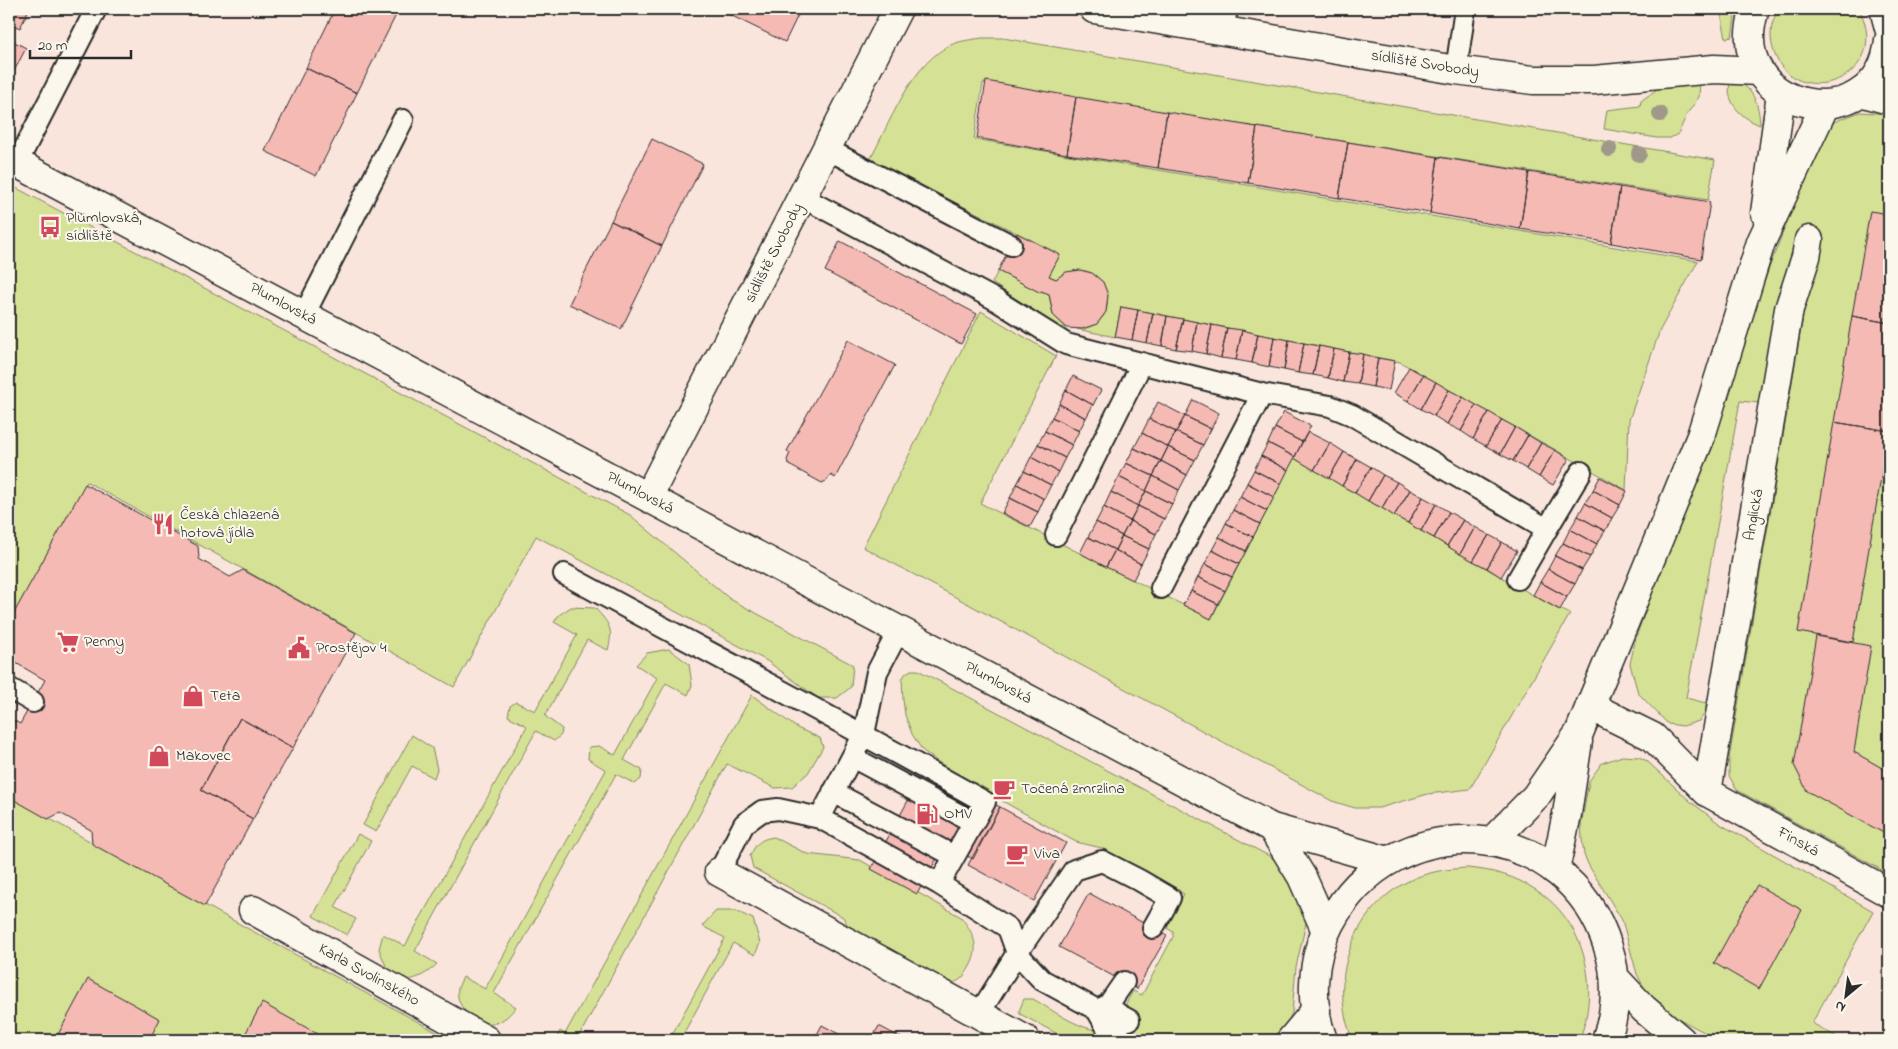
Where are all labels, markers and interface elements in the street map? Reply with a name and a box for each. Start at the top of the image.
scale bar [30,28,131,60]
text: 20 m [38,35,68,57]
street label: sídliště Svobody [1369,44,1481,84]
street label: sídliště Svobody [739,199,810,307]
place label: Plumlovská, sídliště [66,206,142,248]
bus stop icon: Plumlovská, sídliště [37,214,63,240]
street label: Plumlovská [245,276,321,332]
street label: Plumlovská [602,465,678,521]
street label: Anglická [1738,487,1770,543]
place label: Česká chlazená hotová jídla [180,503,279,545]
restaurant icon: Česká chlazená hotová jídla [150,511,176,537]
supermarket icon: Penny [55,629,81,655]
place label: Penny [84,630,124,654]
public building icon: Prostějov 4 [286,635,312,661]
place label: Prostějov 4 [316,636,387,660]
street label: Plumlovská [960,655,1036,711]
shop icon: Teta [180,683,206,709]
place label: Teta [210,684,240,708]
shop icon: Makovec [146,743,172,769]
place label: Makovec [176,744,232,768]
cafe icon: Točená zmrzlina [991,776,1017,802]
place label: Točená zmrzlina [1021,777,1125,801]
fuel station icon: OMV [914,801,940,827]
place label: OMV [944,802,972,826]
street label: Finská [1772,820,1823,863]
cafe icon: Viva [1004,841,1030,867]
place label: Viva [1033,842,1060,866]
street label: Karla Svolinského [314,937,424,1013]
north arrow [1820,972,1870,1022]
text: N [1831,995,1850,1018]

